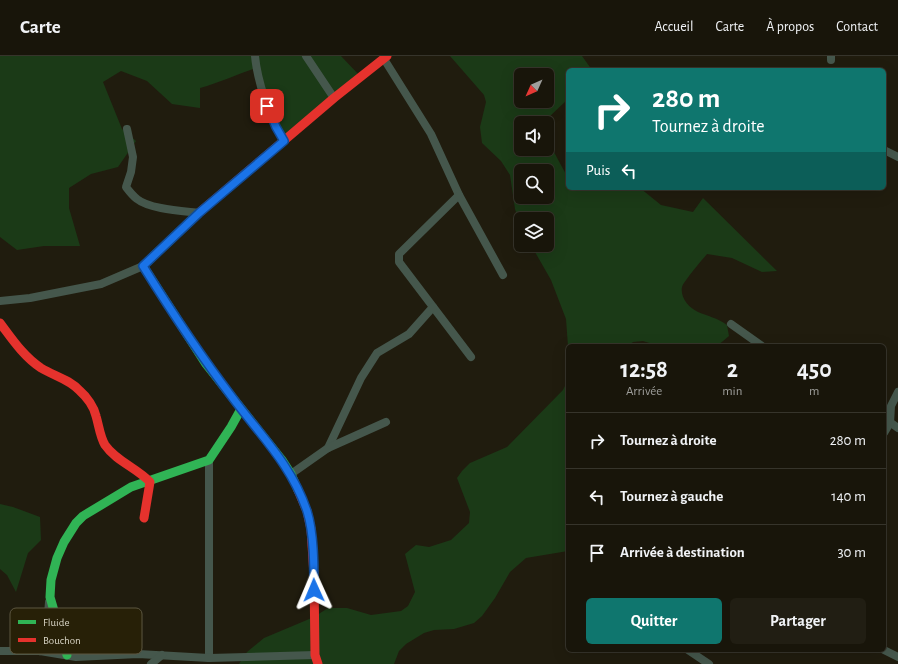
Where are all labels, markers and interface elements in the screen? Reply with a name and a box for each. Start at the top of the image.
text: Carte [20,18,61,37]
text: Accueil [654,20,693,34]
text: Carte [715,20,744,34]
text: À propos [766,20,814,34]
text: Contact [836,20,878,34]
north arrow [514,68,554,108]
map controls [514,68,554,252]
icon: right [586,84,638,136]
text: 280 m [652,85,720,113]
pin [250,89,284,123]
icon: arrive [256,95,278,117]
button: sound [514,116,554,156]
text: Tournez à droite [652,118,765,136]
icon: left [618,160,640,182]
text: Puis [586,163,610,178]
button: search [514,164,554,204]
button: layers [514,212,554,252]
text: 12:58 [620,358,668,382]
text: 2 [727,358,738,382]
text: 450 [797,358,832,382]
text: Arrivée [626,385,662,398]
text: min [722,385,742,398]
text: m [809,385,819,398]
icon: right [586,430,608,452]
text: Tournez à droite [620,433,717,448]
text: 280 m [830,433,866,448]
icon: left [586,486,608,508]
text: Tournez à gauche [620,489,723,504]
text: 140 m [831,489,866,504]
icon: arrive [586,542,608,564]
text: Arrivée à destination [620,545,745,560]
text: 30 m [837,545,866,560]
position arrow [293,569,335,611]
button: Quitter [586,598,722,644]
button: Partager [730,598,866,644]
legend [10,608,142,654]
text: Fluide [43,617,70,628]
text: Bouchon [43,635,81,646]

